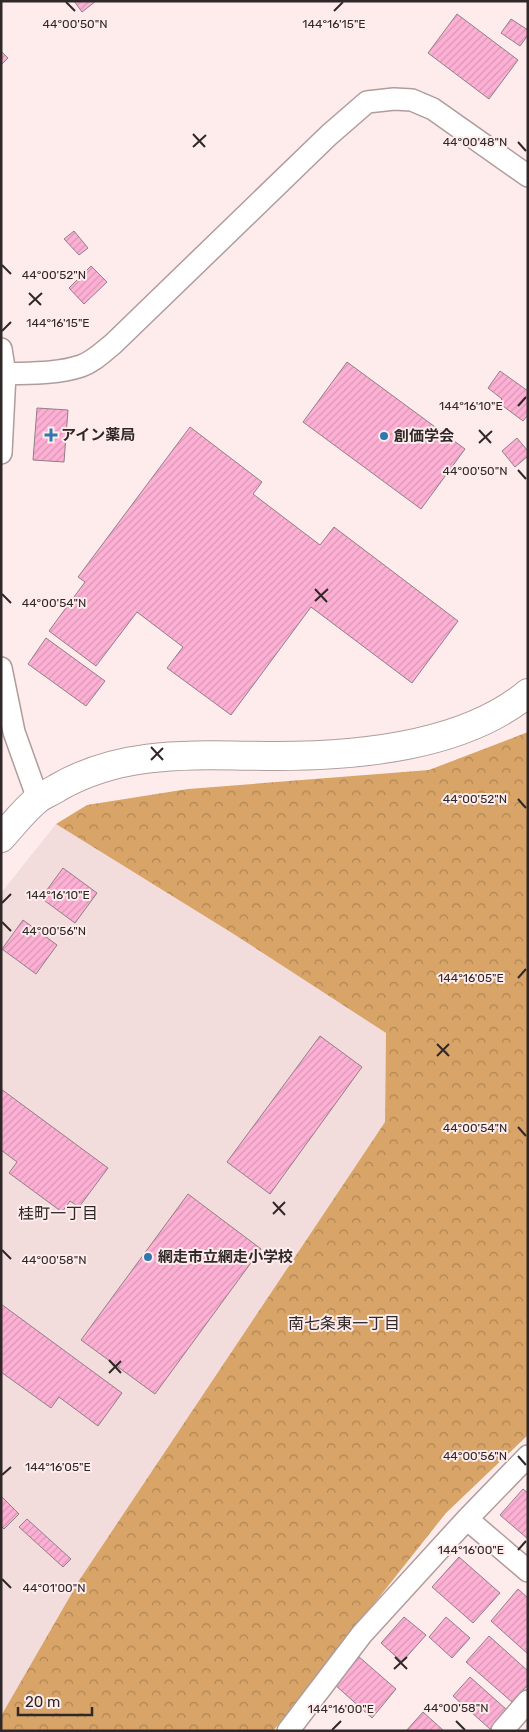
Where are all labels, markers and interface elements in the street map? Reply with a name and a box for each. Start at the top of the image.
text: 44°00'50"N [43,17,108,31]
text: 144°16'15"E [302,17,366,31]
text: 44°00'48"N [443,135,507,149]
text: 44°00'52"N [22,268,86,282]
text: 144°16'15"E [26,316,90,330]
text: 144°16'10"E [439,399,503,413]
place label: アイン薬局 [61,426,135,444]
place label: 創価学会 [394,427,454,445]
marker: アイン薬局 [45,429,57,441]
marker: 創価学会 [378,430,390,442]
text: 44°00'50"N [443,464,508,478]
text: 44°00'54"N [22,596,86,610]
text: 44°00'52"N [443,792,507,806]
text: 144°16'10"E [26,888,90,902]
text: 44°00'56"N [22,924,86,938]
text: 144°16'05"E [438,971,504,985]
text: 44°00'54"N [443,1121,507,1135]
district label: 桂町一丁目 [18,1204,98,1223]
place label: 網走市立網走小学校 [158,1248,293,1266]
marker: 網走市立網走小学校 [142,1251,154,1263]
text: 44°00'58"N [21,1253,87,1267]
district label: 南七条東一丁目 [288,1314,400,1333]
text: 44°00'56"N [443,1449,507,1463]
text: 144°16'05"E [25,1460,91,1474]
text: 144°16'00"E [438,1543,504,1557]
text: 44°01'00"N [22,1581,86,1595]
scale bar [18,1684,91,1716]
text: 20 m [25,1693,60,1711]
text: 44°00'58"N [423,1701,489,1715]
text: 144°16'00"E [308,1702,374,1716]

